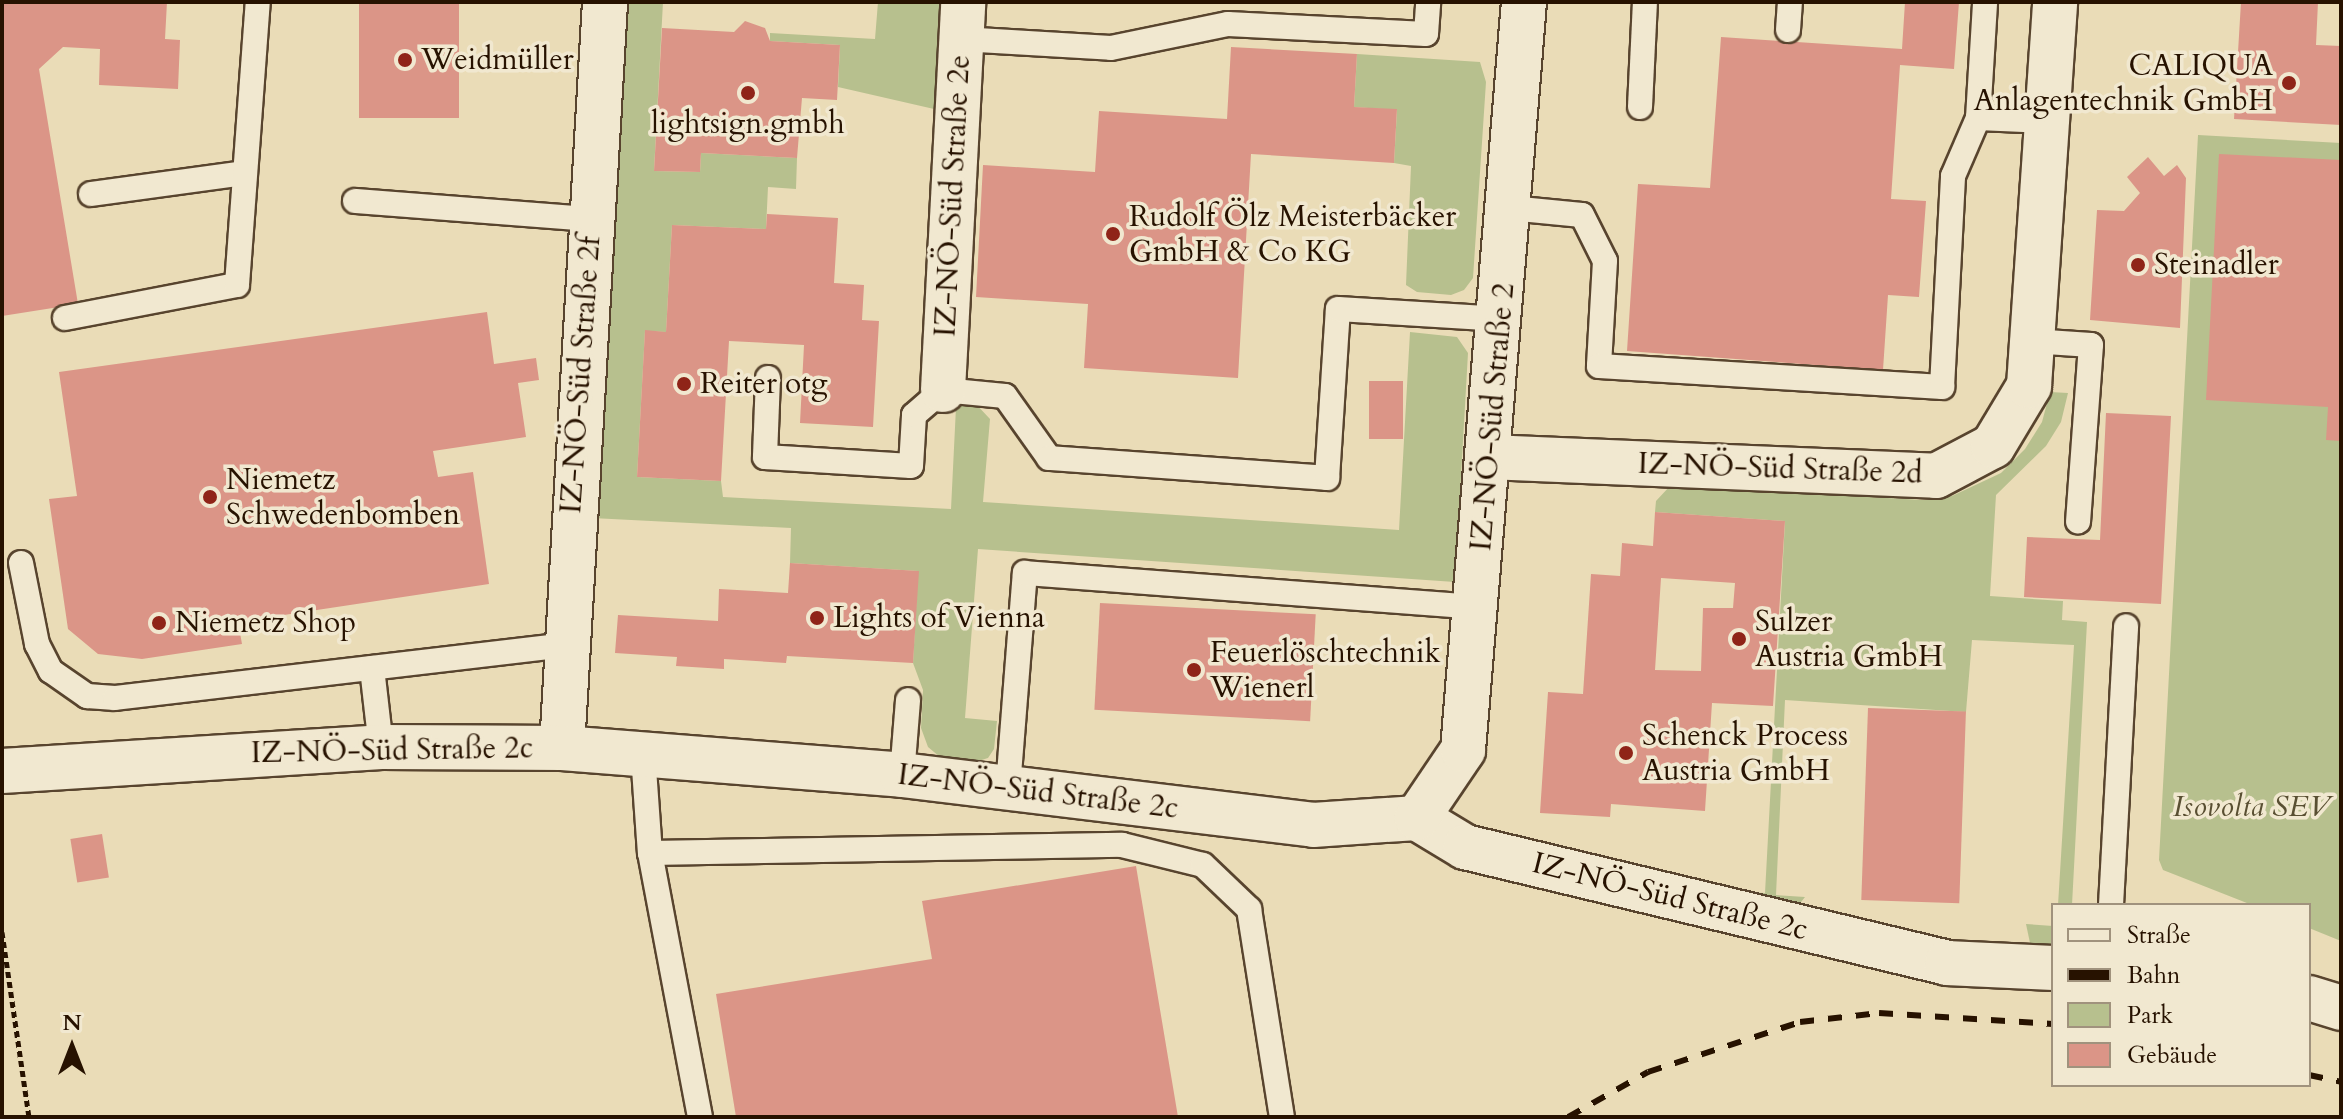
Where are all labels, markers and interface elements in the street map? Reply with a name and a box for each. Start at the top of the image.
place label: Weidmüller [421,42,574,78]
place label: CALIQUA Anlagentechnik GmbH [1973,48,2273,118]
marker: Weidmüller [396,51,414,69]
street label: IZ-NÖ-Süd Straße 2e [928,54,978,338]
marker: CALIQUA Anlagentechnik GmbH [2280,74,2298,92]
marker: lightsign.gmbh [739,84,757,102]
place label: lightsign.gmbh [651,106,845,142]
place label: Rudolf Ölz Meisterbäcker GmbH & Co KG [1129,199,1456,270]
marker: Rudolf Ölz Meisterbäcker GmbH & Co KG [1104,225,1122,243]
street label: IZ-NÖ-Süd Straße 2f [553,235,609,515]
place label: Steinadler [2154,247,2279,283]
marker: Steinadler [2129,256,2147,274]
street label: IZ-NÖ-Süd Straße 2 [1463,282,1523,552]
place label: Reiter otg [700,366,827,402]
marker: Reiter otg [675,375,693,393]
street label: IZ-NÖ-Süd Straße 2d [1637,446,1923,492]
place label: Niemetz Schwedenbomben [226,462,460,532]
marker: Niemetz Schwedenbomben [201,488,219,506]
place label: Lights of Vienna [833,600,1045,636]
place label: Sulzer Austria GmbH [1755,604,1943,674]
place label: Niemetz Shop [175,605,356,641]
marker: Lights of Vienna [808,609,826,627]
marker: Niemetz Shop [150,614,168,632]
marker: Sulzer Austria GmbH [1730,630,1748,648]
place label: Feuerlöschtechnik Wienerl [1210,635,1441,706]
marker: Feuerlöschtechnik Wienerl [1185,661,1203,679]
place label: Schenck Process Austria GmbH [1642,718,1848,788]
street label: IZ-NÖ-Süd Straße 2c [251,731,533,771]
marker: Schenck Process Austria GmbH [1617,744,1635,762]
street label: IZ-NÖ-Süd Straße 2c [896,757,1180,827]
park label: Isovolta SEV [2173,789,2331,825]
street label: IZ-NÖ-Süd Straße 2c [1529,845,1811,949]
legend [2051,903,2311,1087]
text: Straße [2127,919,2191,952]
text: Bahn [2127,959,2181,992]
text: Park [2127,999,2173,1032]
north arrow [32,1007,112,1087]
text: N [62,1008,82,1038]
text: Gebäude [2127,1039,2217,1072]

